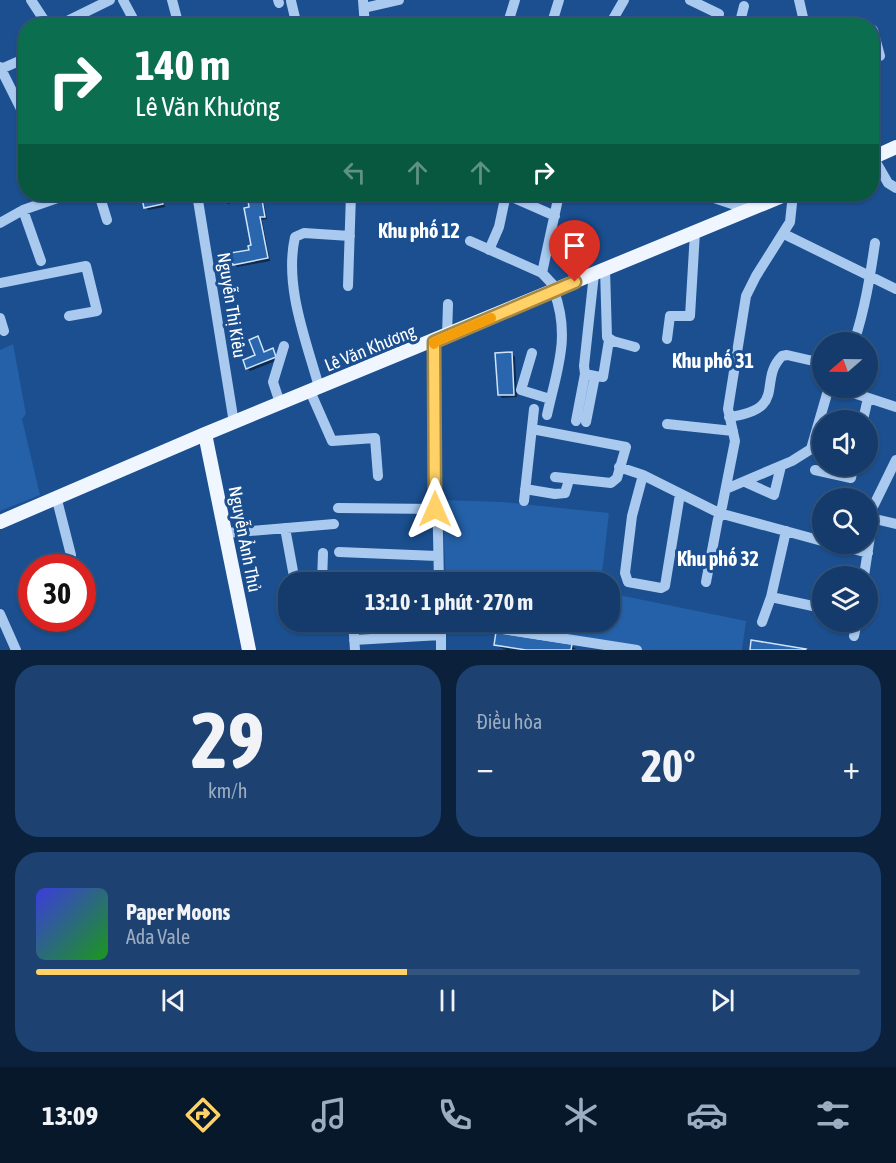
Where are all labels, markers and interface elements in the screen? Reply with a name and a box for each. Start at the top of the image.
text: 140 m [135,41,230,89]
icon: right [36,42,114,120]
text: Lê Văn Khương [135,91,280,122]
icon: left [338,156,371,189]
icon: ahead [401,156,434,189]
icon: ahead [464,156,497,189]
icon: right [527,156,560,189]
district label: Khu phố 12 [378,219,460,242]
pin [549,220,600,282]
icon: arrive [558,229,591,262]
street label: Nguyễn Thị Kiêu [213,251,251,359]
street label: Lê Văn Khương [321,320,419,376]
north arrow [812,332,878,398]
map controls [812,332,878,632]
district label: Khu phố 31 [672,349,754,372]
button: sound [812,410,878,476]
position arrow [403,477,467,541]
street label: Nguyễn Ảnh Thủ [224,484,266,594]
button: search [812,488,878,554]
district label: Khu phố 32 [677,547,759,570]
speed limit sign: 30 [18,554,96,632]
button: layers [812,566,878,632]
text: 13:10 · 1 phút · 270 m [365,589,533,615]
text: 29 [191,695,264,785]
text: Điều hòa [477,710,542,733]
text: 20° [641,740,696,792]
text: − [477,748,494,786]
text: + [843,748,860,786]
text: km/h [208,779,248,802]
text: Paper Moons [126,899,230,925]
text: Ada Vale [126,925,190,948]
icon: previous [157,984,190,1017]
icon: pause [431,984,464,1017]
icon: next [706,984,739,1017]
icon: directions [182,1094,224,1136]
icon: music [308,1094,350,1136]
icon: phone [434,1094,476,1136]
icon: climate [560,1094,602,1136]
icon: car [686,1094,728,1136]
icon: filters [812,1094,854,1136]
text: 13:09 [42,1100,98,1131]

